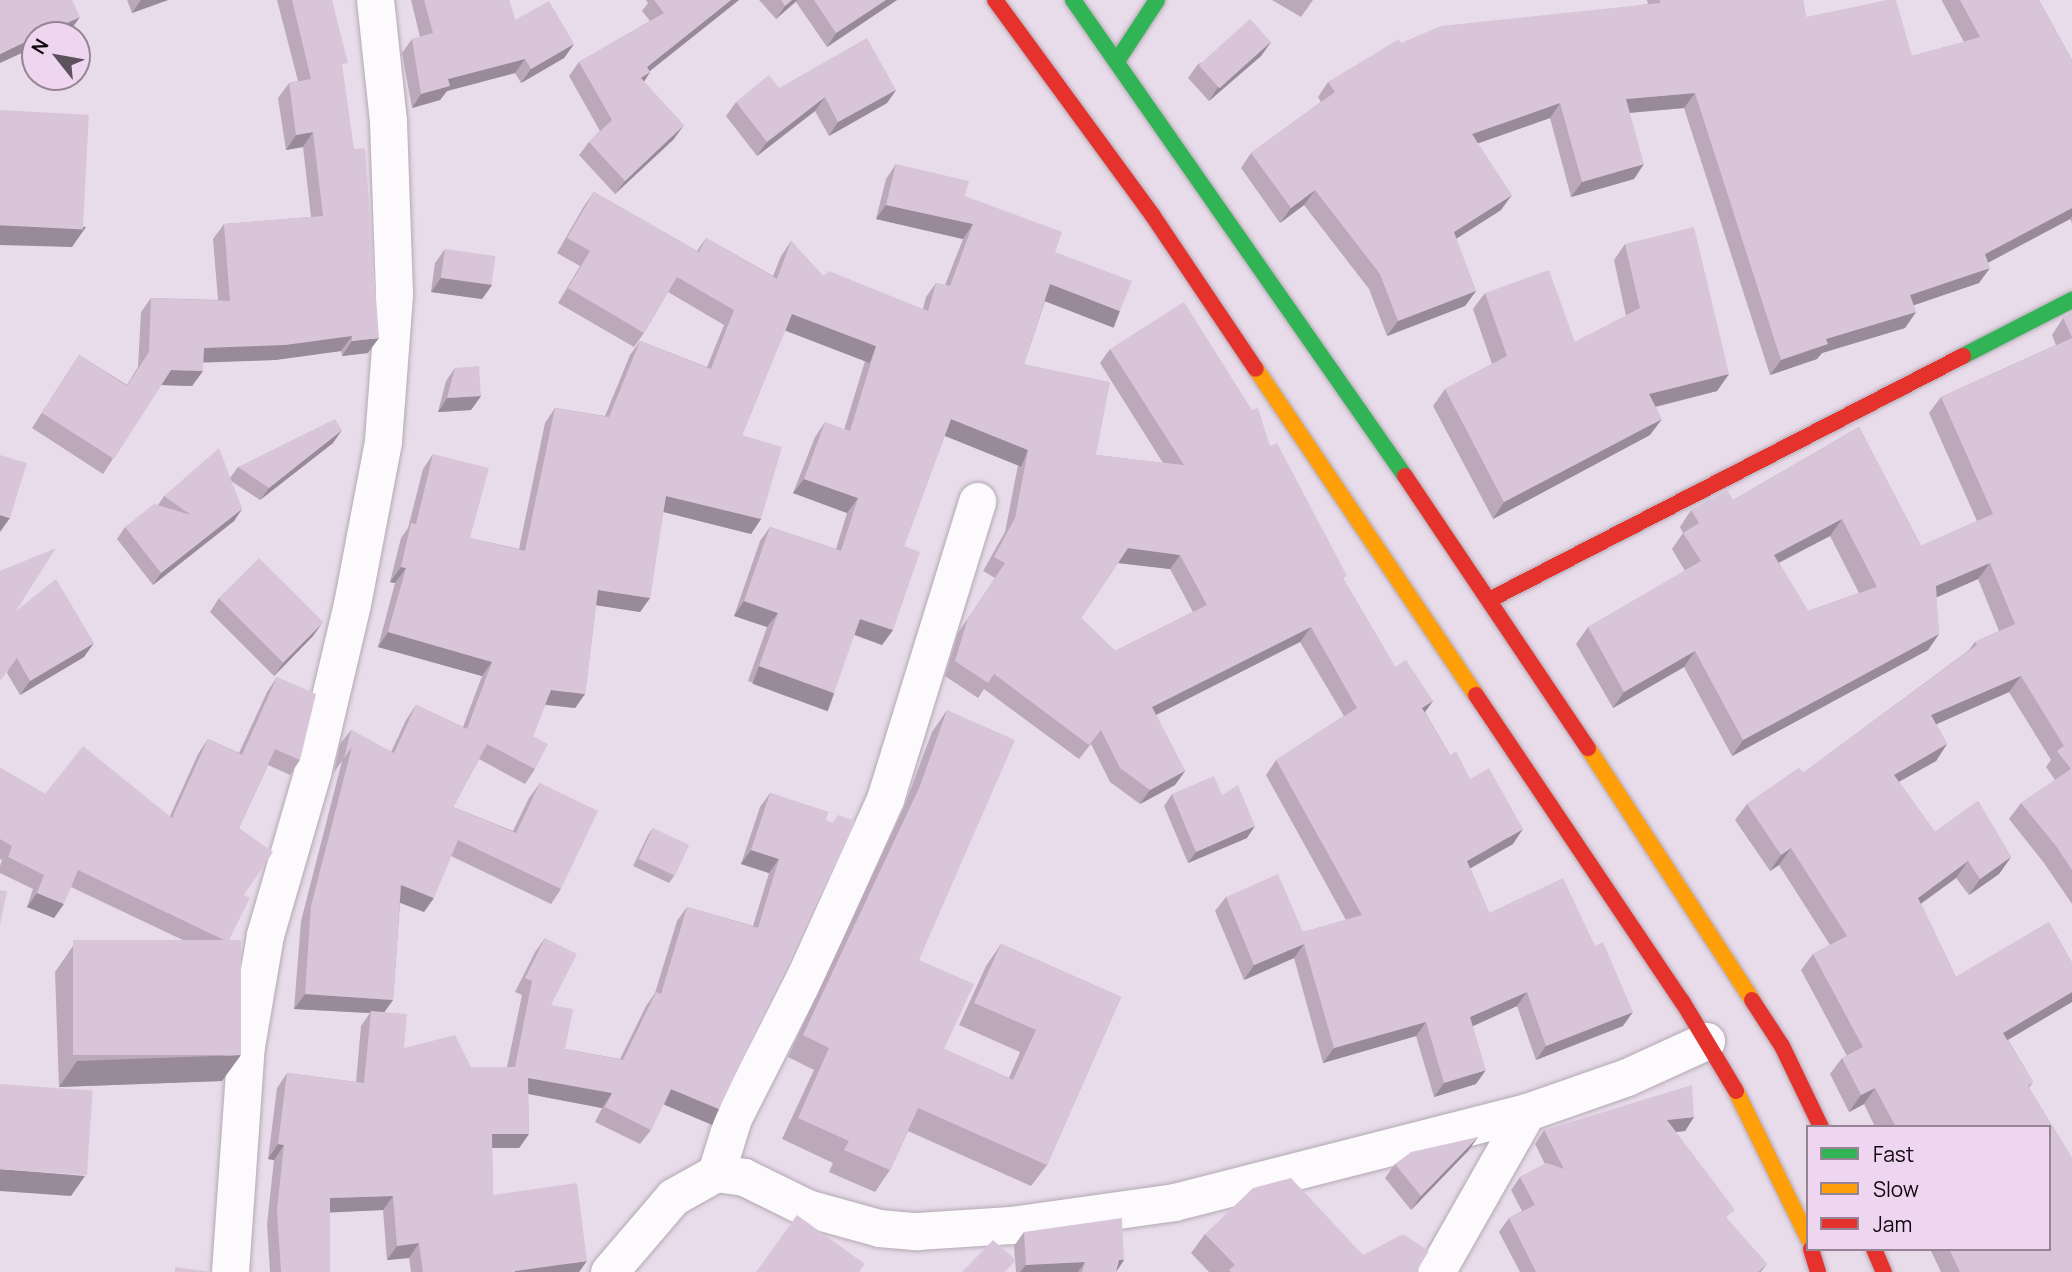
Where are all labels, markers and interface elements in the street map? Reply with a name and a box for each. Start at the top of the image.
north arrow [21,21,91,91]
text: N [25,34,54,59]
legend [1806,1125,2051,1251]
text: Fast [1873,1140,1914,1168]
text: Slow [1873,1175,1919,1203]
text: Jam [1873,1210,1912,1238]

